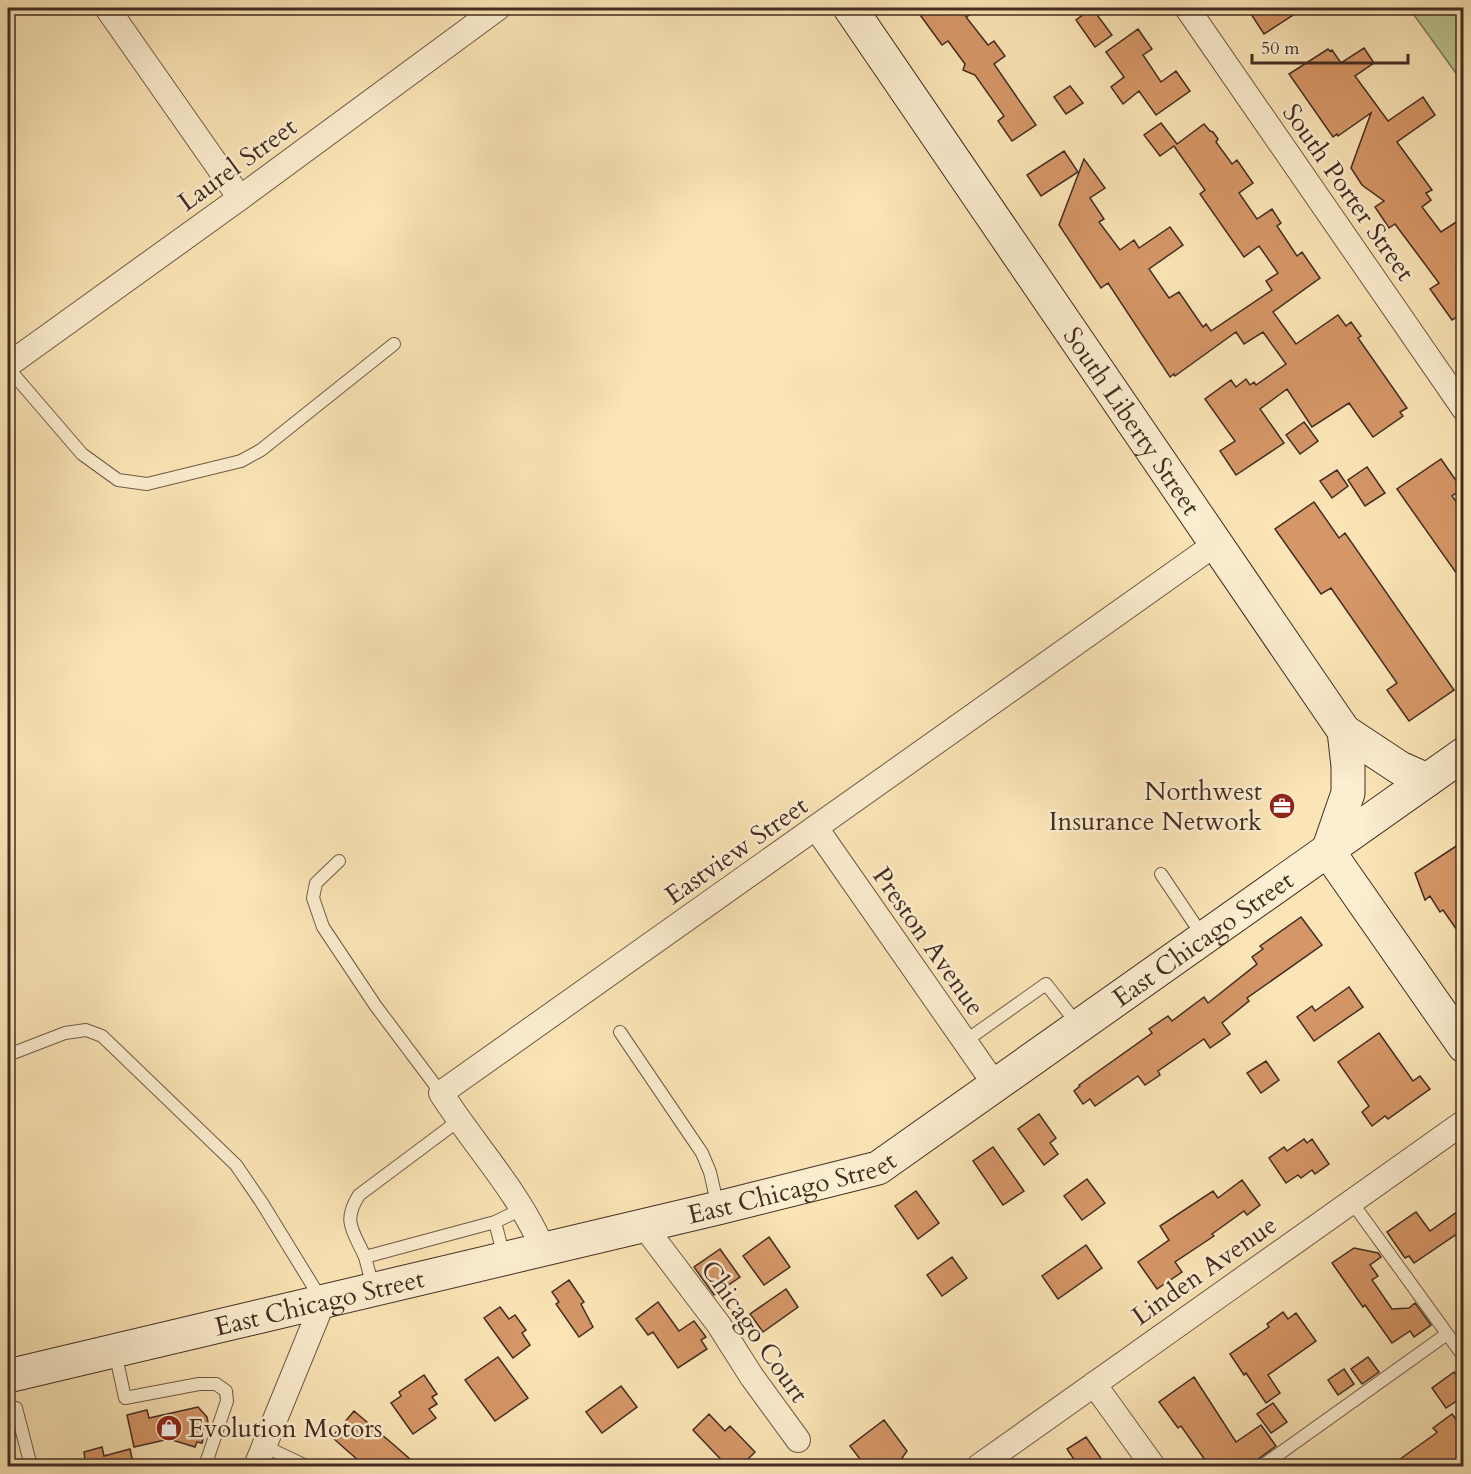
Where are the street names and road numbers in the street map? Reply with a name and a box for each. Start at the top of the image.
street label: South Porter Street [1274,97,1423,288]
street label: Laurel Street [171,109,304,219]
street label: South Liberty Street [1055,320,1208,522]
street label: Eastview Street [658,788,815,913]
street label: Preston Avenue [864,860,993,1022]
street label: East Chicago Street [1105,863,1300,1015]
street label: East Chicago Street [684,1143,903,1233]
street label: Linden Avenue [1125,1207,1284,1333]
street label: Chicago Court [693,1253,817,1409]
street label: East Chicago Street [211,1261,428,1344]

